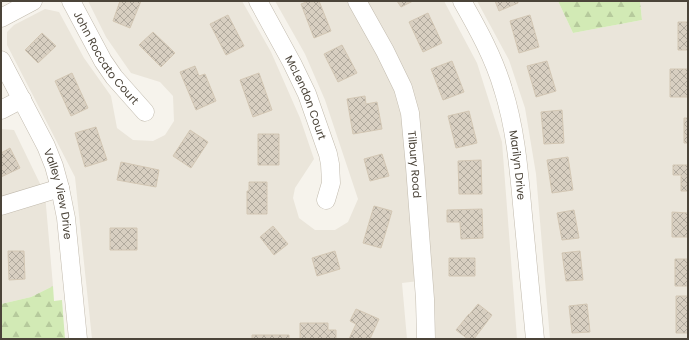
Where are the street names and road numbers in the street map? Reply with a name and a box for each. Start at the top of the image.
street label: John Roccato Court [70,8,143,108]
street label: McLendon Court [281,52,330,142]
street label: Marilyn Drive [505,129,530,201]
street label: Tilbury Road [404,130,425,199]
street label: Valley View Drive [40,146,76,240]

